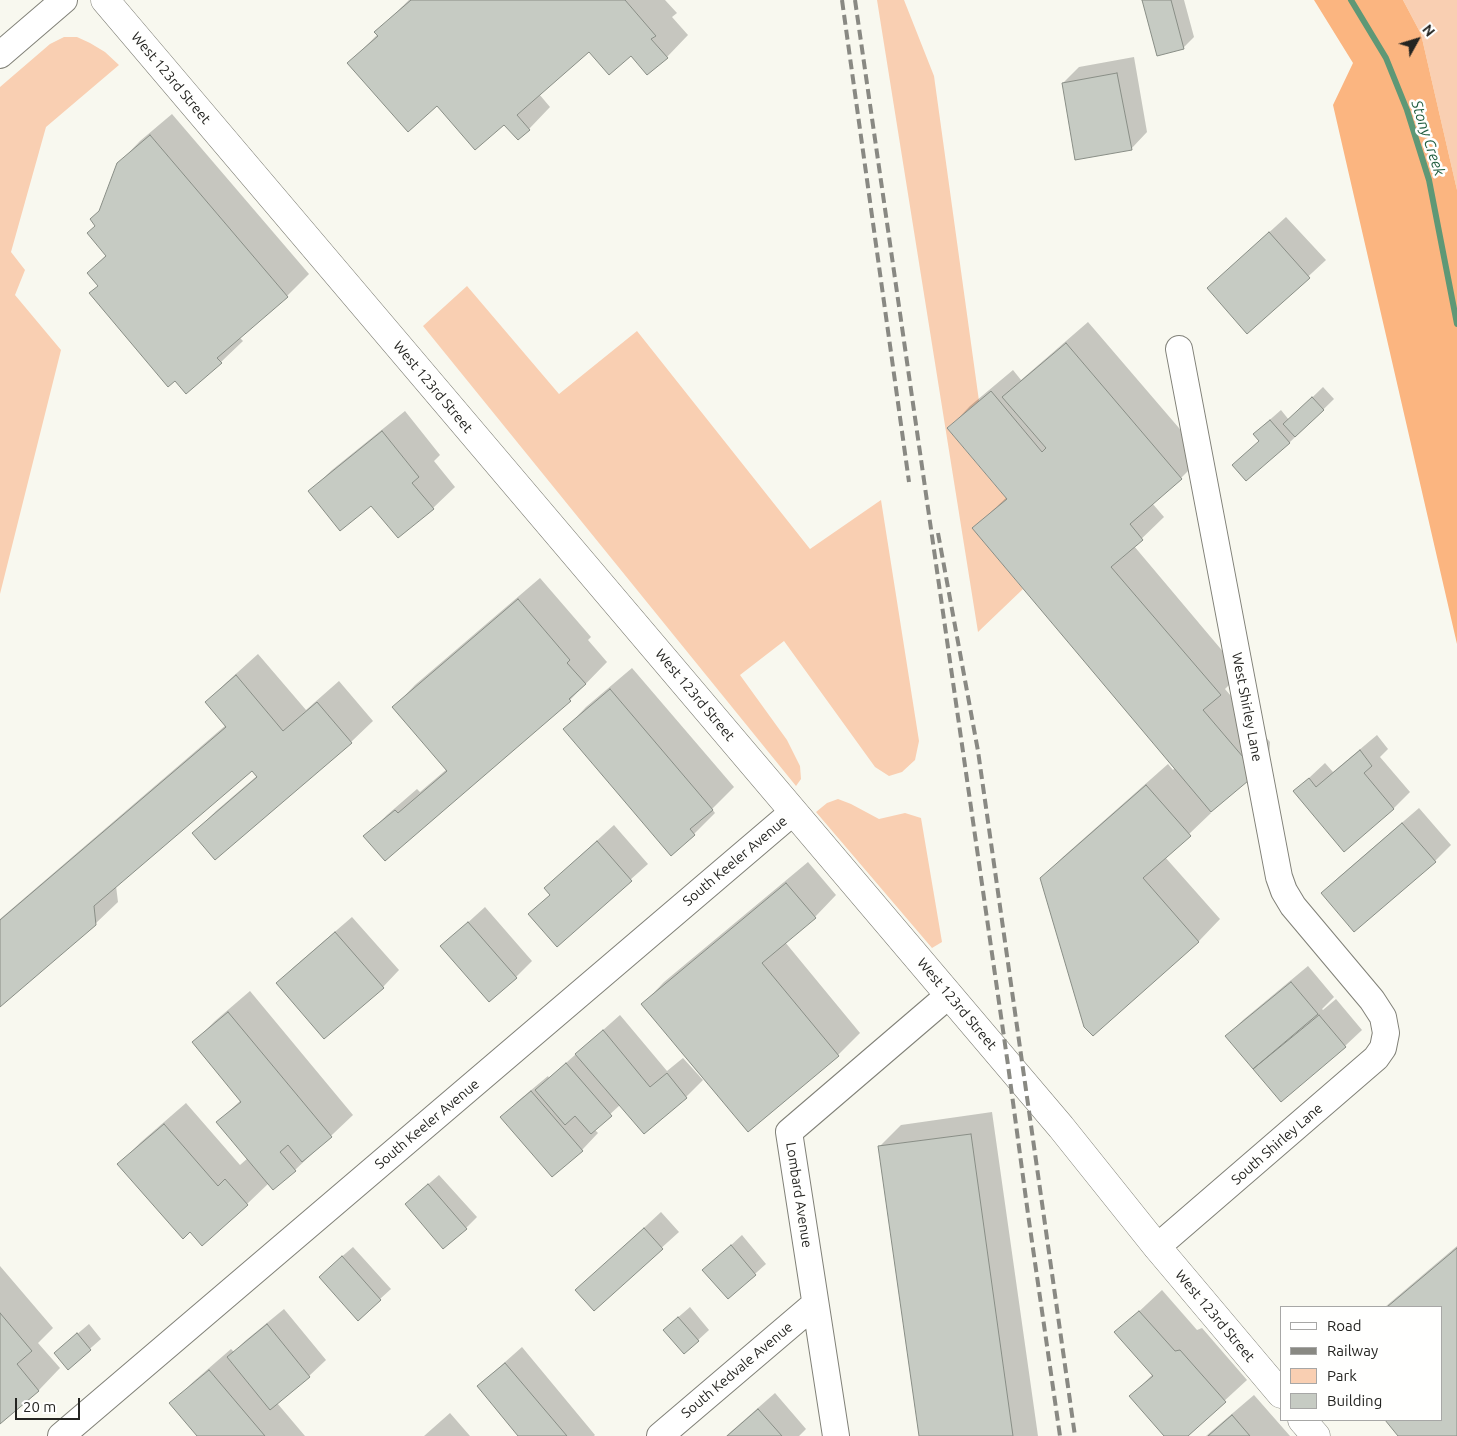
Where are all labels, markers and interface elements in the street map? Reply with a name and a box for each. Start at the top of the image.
north arrow [1392,15,1442,65]
text: N [1419,21,1438,40]
street label: West 123rd Street [128,29,214,127]
water label: Stony Creek [1407,98,1449,178]
street label: West 123rd Street [390,338,476,436]
street label: West 123rd Street [652,646,738,744]
street label: West Shirley Lane [1228,651,1266,763]
street label: South Keeler Avenue [679,812,791,910]
street label: West 123rd Street [914,955,1000,1053]
street label: South Keeler Avenue [371,1075,483,1173]
street label: South Shirley Lane [1228,1100,1326,1188]
street label: Lombard Avenue [782,1141,816,1249]
street label: West 123rd Street [1172,1267,1258,1365]
legend [1280,1306,1442,1421]
text: Road [1327,1317,1362,1334]
street label: South Kedvale Avenue [678,1318,796,1422]
text: Railway [1327,1342,1378,1359]
text: Park [1327,1367,1357,1384]
scale bar [18,1388,82,1420]
text: Building [1327,1392,1382,1409]
text: 20 m [23,1398,56,1415]

